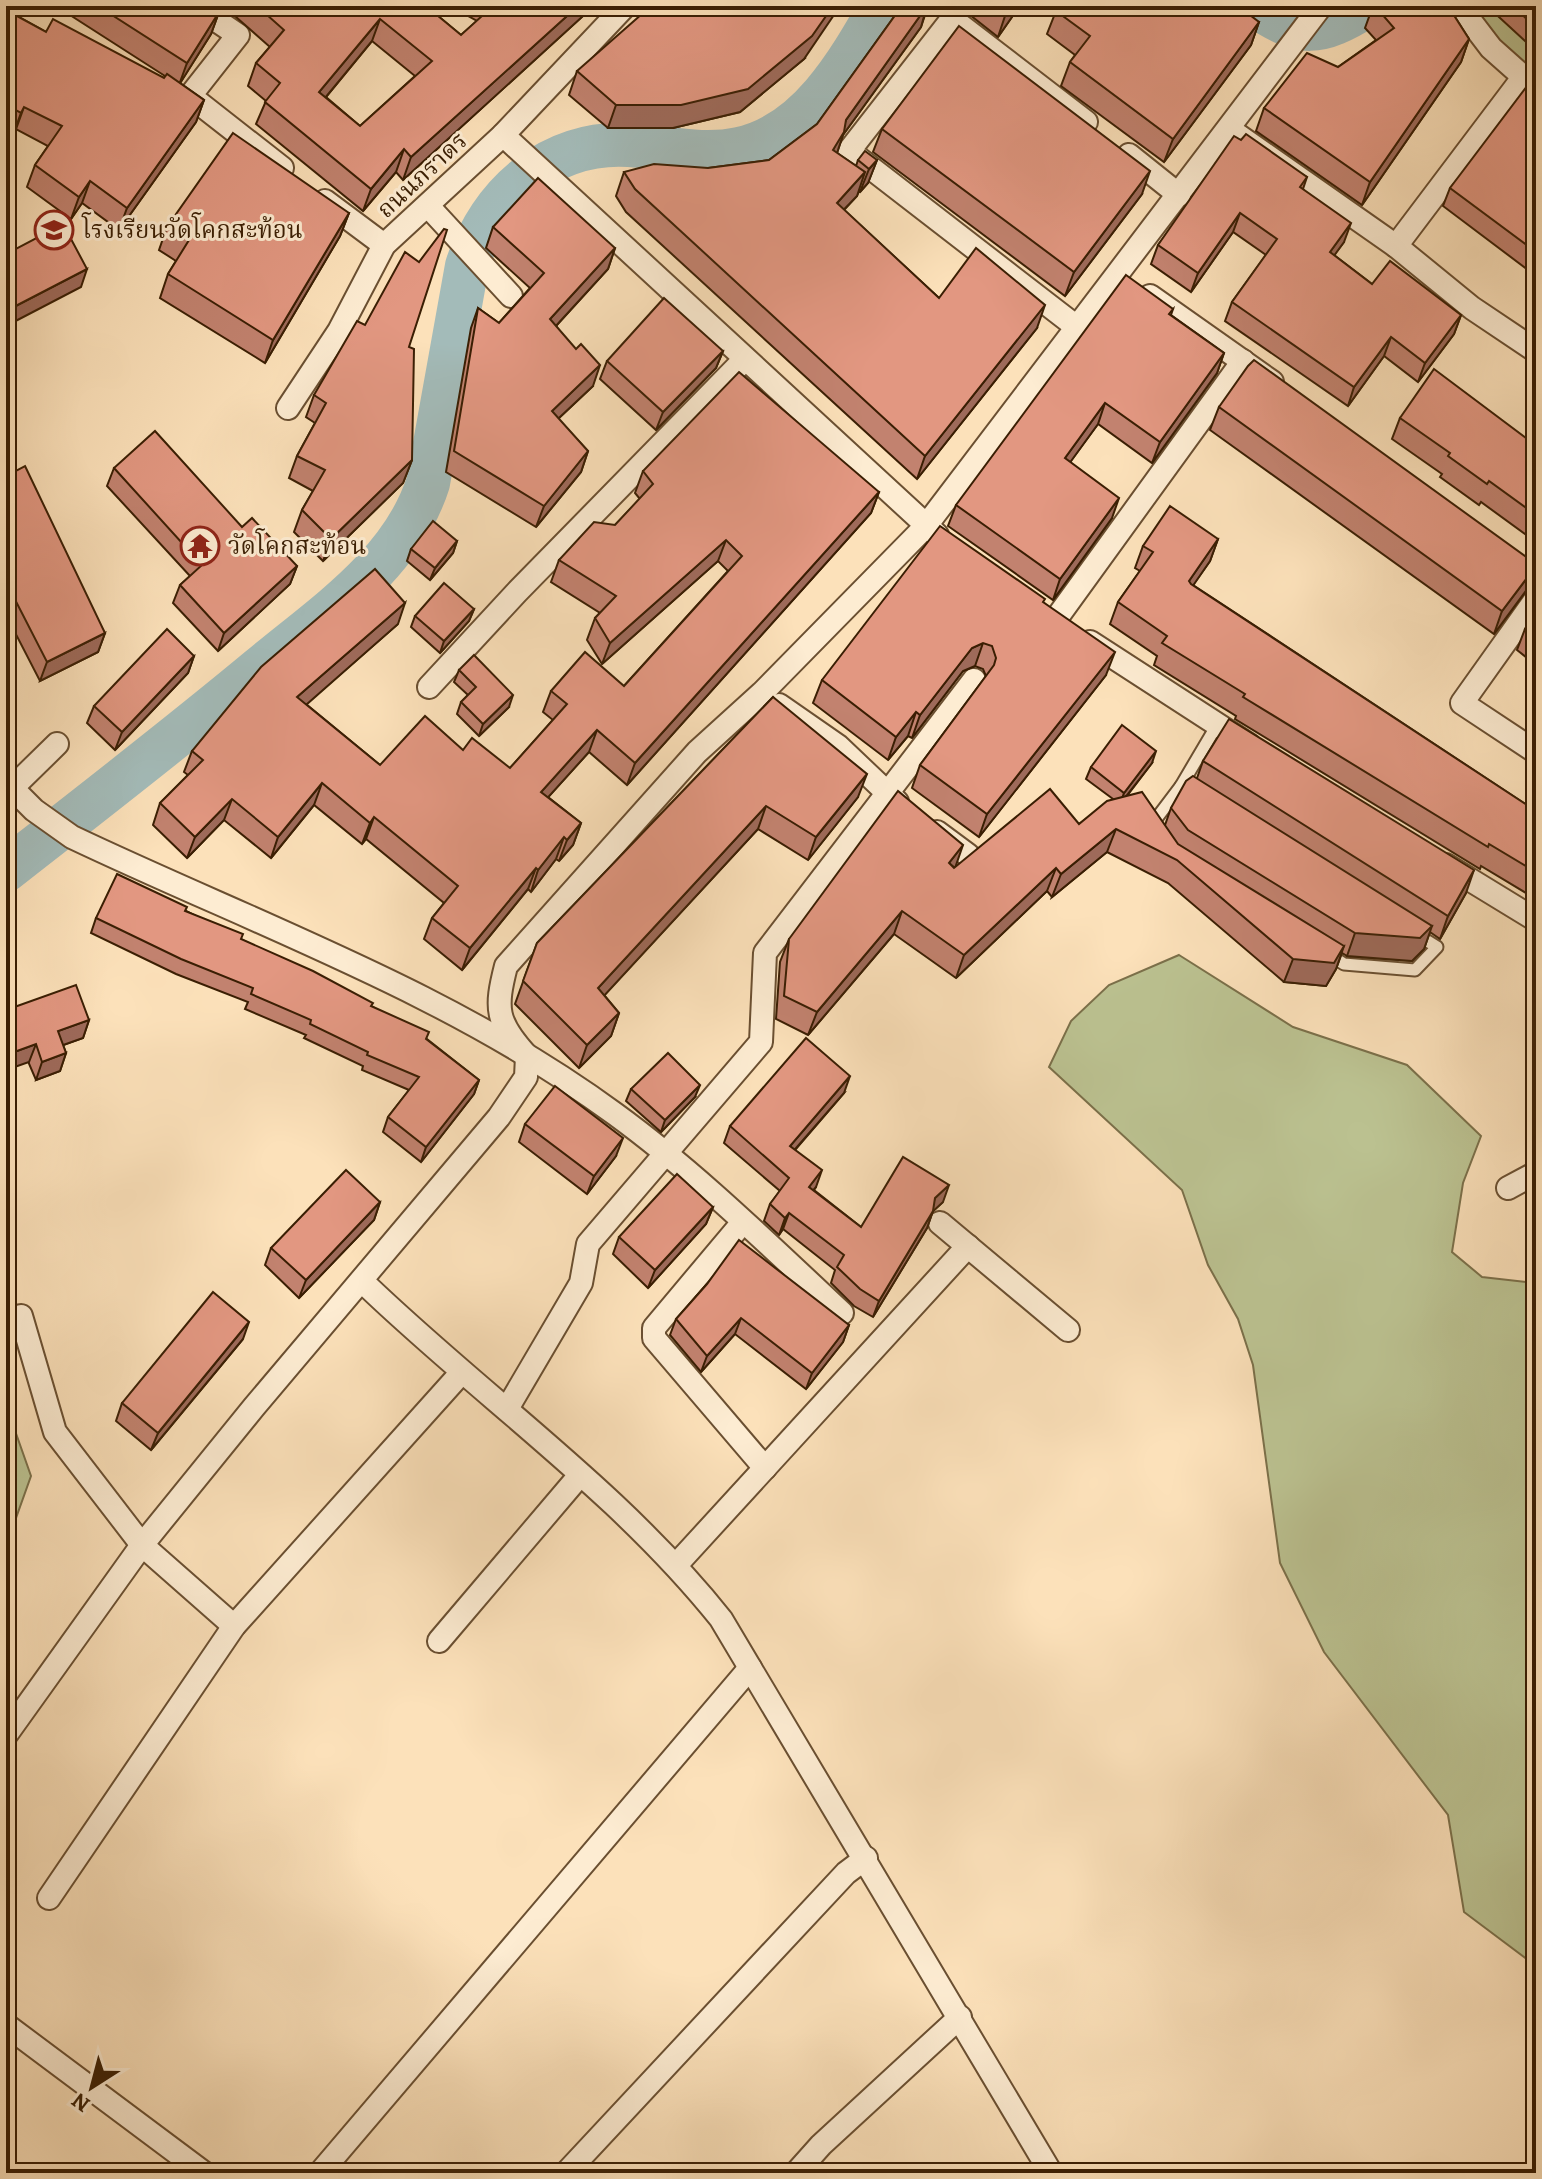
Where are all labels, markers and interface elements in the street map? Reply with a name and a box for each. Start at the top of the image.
street label: ถนนภราดร [370,125,474,225]
school or university icon: โรงเรียนวัดโคกสะท้อน [33,209,75,251]
place label: โรงเรียนวัดโคกสะท้อน [81,212,303,246]
temple icon: วัดโคกสะท้อน [179,525,221,567]
place label: วัดโคกสะท้อน [228,528,366,562]
north arrow [52,2047,132,2127]
text: N [66,2086,96,2119]

